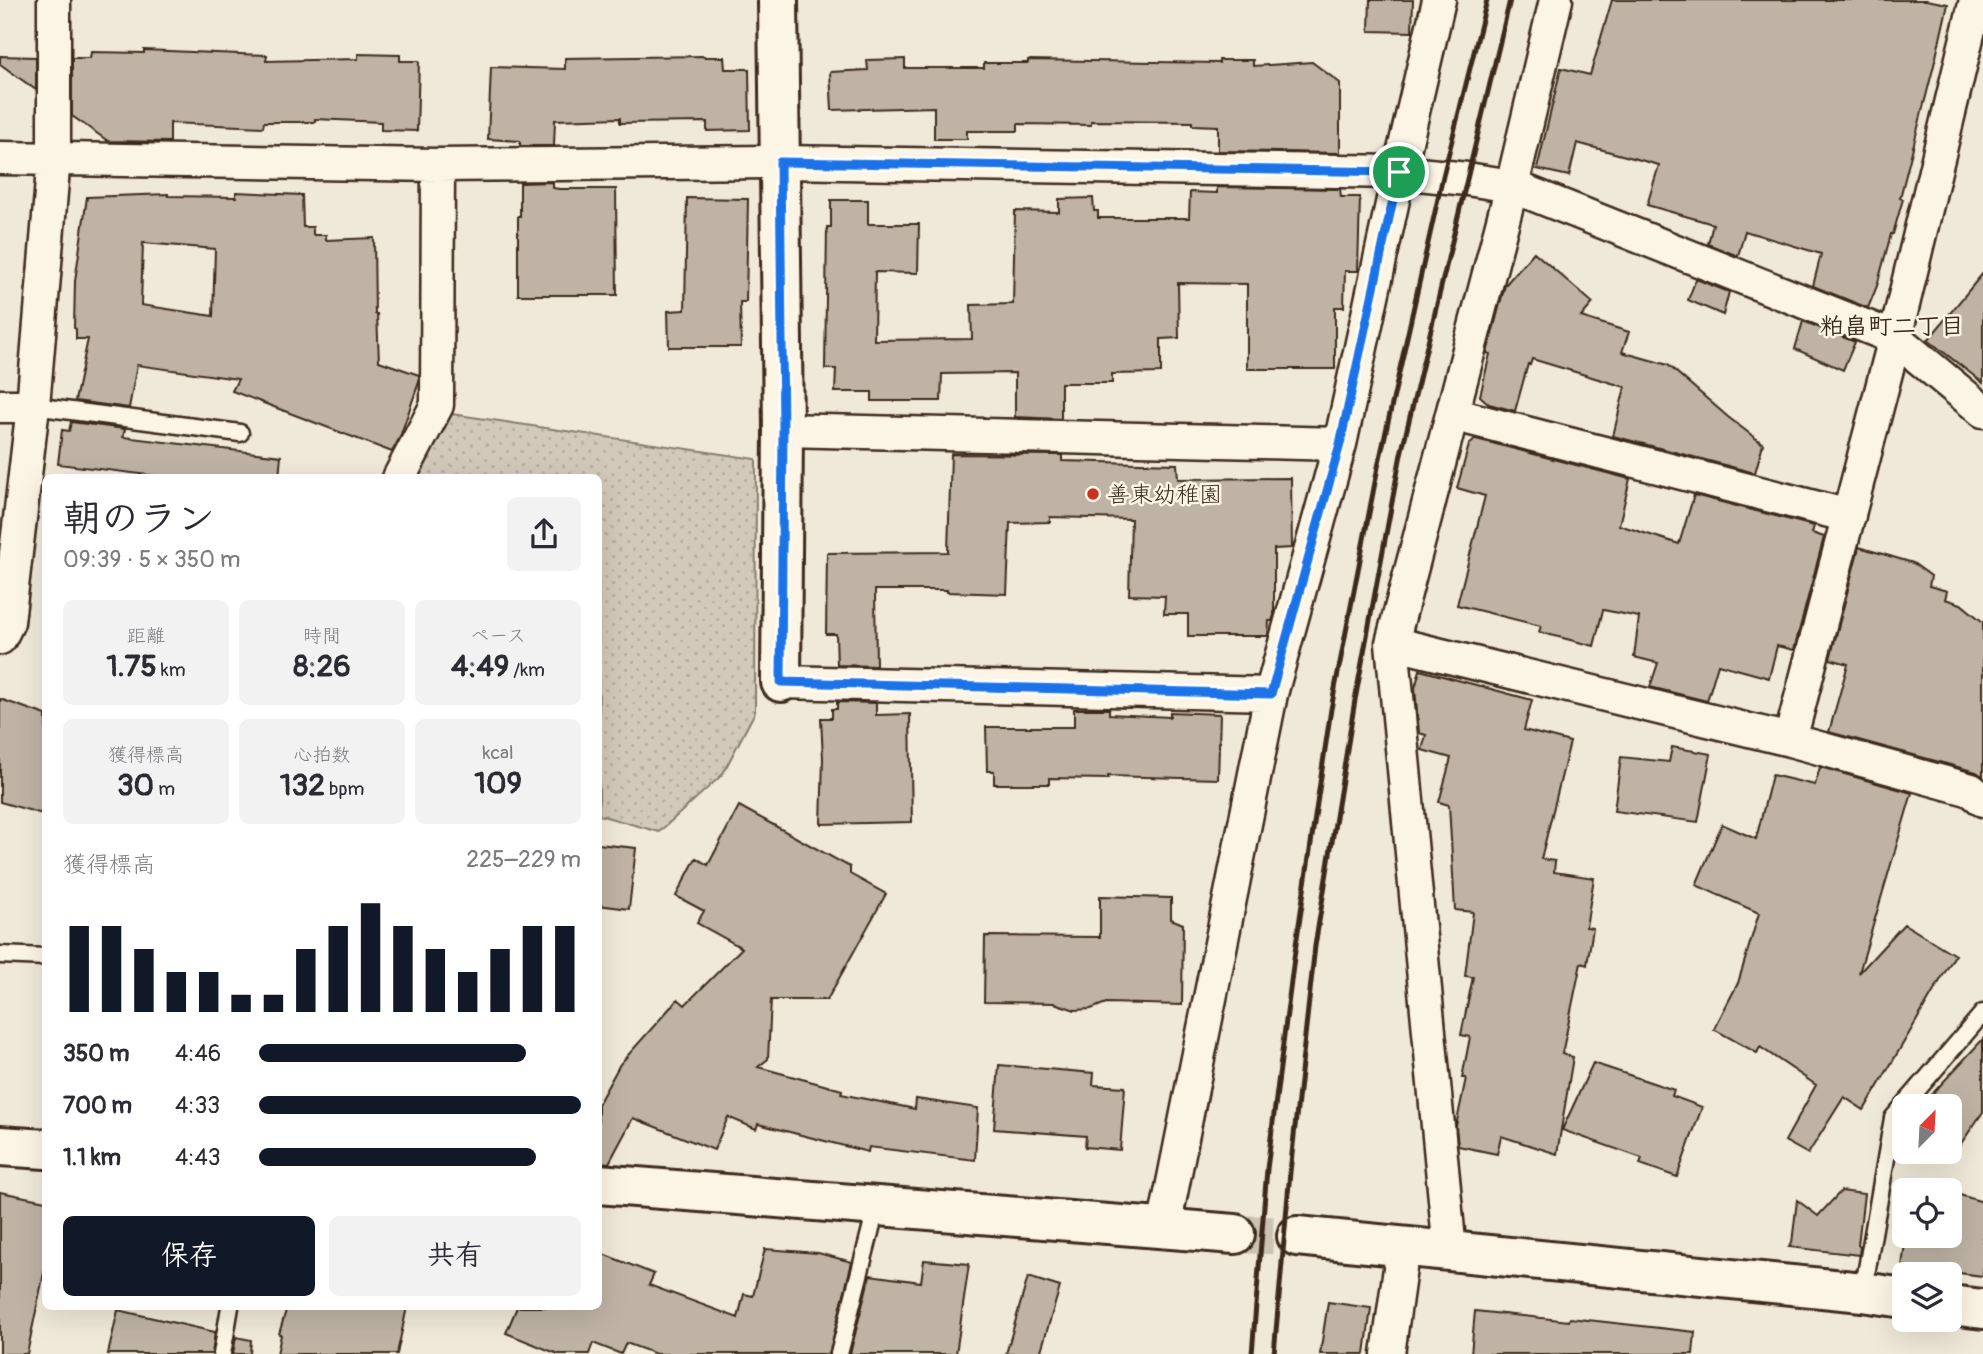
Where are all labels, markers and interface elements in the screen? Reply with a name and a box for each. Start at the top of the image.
pin [1369,142,1429,202]
icon: arrive [1380,153,1418,191]
district label: 粕畠町二丁目 [1820,312,1964,341]
place label: 善東幼稚園 [1107,480,1222,509]
marker: 善東幼稚園 [1085,486,1101,502]
text: 朝のラン [63,495,215,543]
button: share [507,497,581,571]
text: 09:39 · 5 × 350 m [63,545,240,574]
text: 距離 [127,624,165,648]
text: 時間 [303,624,341,648]
text: ペース [470,624,526,648]
text: 1.75 [106,648,157,685]
text: 8:26 [293,648,351,685]
text: 4:49 [451,648,509,685]
text: km [157,658,186,682]
text: /km [509,658,545,682]
text: kcal [483,741,513,765]
text: 獲得標高 [108,743,184,767]
text: 心拍数 [293,743,351,767]
text: 109 [474,765,522,802]
text: 30 [117,767,154,804]
text: 132 [280,767,325,804]
text: m [154,777,175,801]
text: bpm [325,777,364,801]
text: 225–229 m [466,845,581,874]
text: 獲得標高 [63,850,155,879]
text: 350 m [63,1039,129,1068]
text: 4:46 [175,1039,221,1068]
text: 700 m [63,1091,132,1120]
text: 4:33 [175,1091,220,1120]
north arrow [1892,1094,1962,1164]
map controls [1892,1094,1962,1332]
text: 1.1 km [63,1143,121,1172]
text: 4:43 [175,1143,221,1172]
button: locate [1892,1178,1962,1248]
button: 保存 [63,1216,315,1296]
button: 共有 [329,1216,581,1296]
button: layers [1892,1262,1962,1332]

